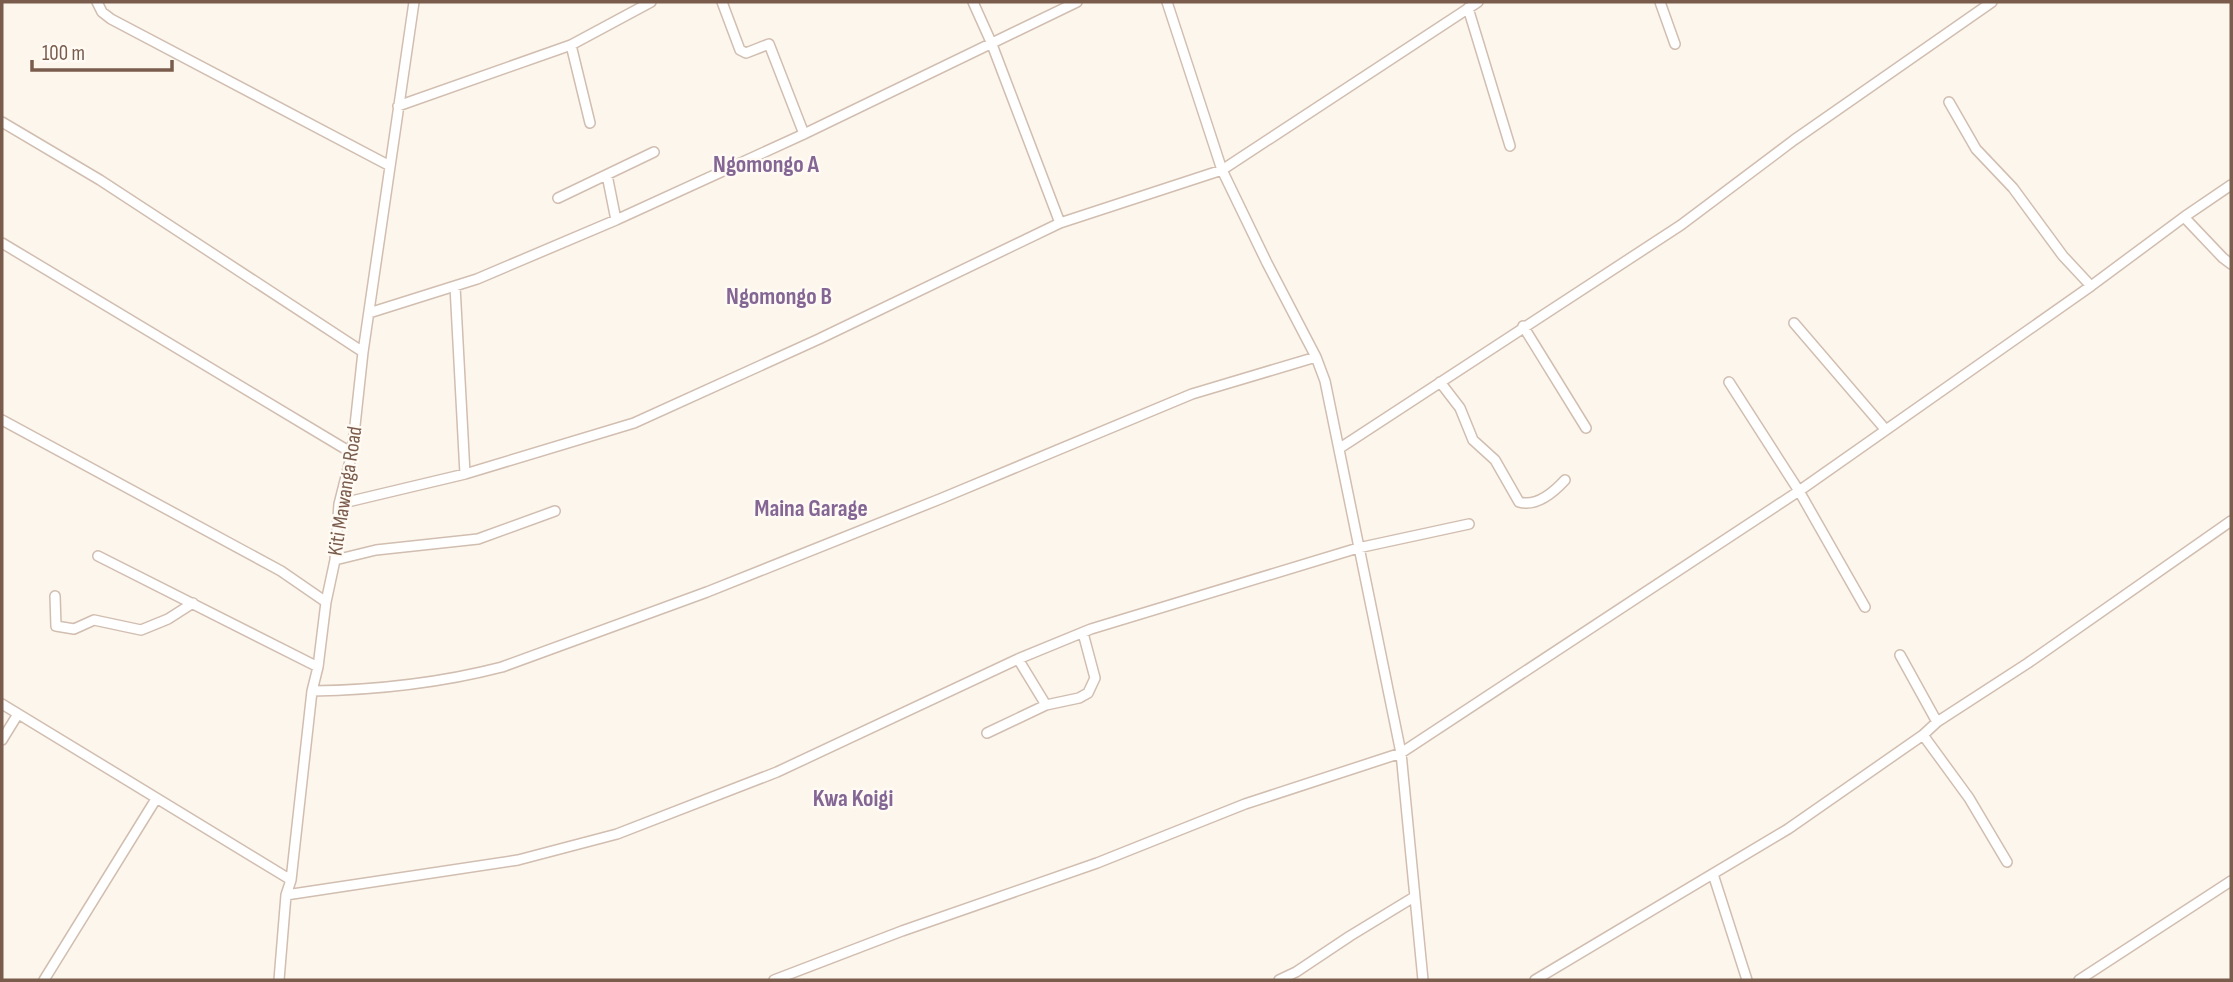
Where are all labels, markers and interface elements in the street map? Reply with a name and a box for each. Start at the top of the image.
scale bar [32,28,172,72]
text: 100 m [42,41,85,66]
district label: Ngomongo A [713,150,819,179]
district label: Ngomongo B [726,282,832,311]
street label: Kiti Mawanga Road [322,425,368,557]
district label: Maina Garage [754,494,868,523]
district label: Kwa Koigi [813,784,893,813]

